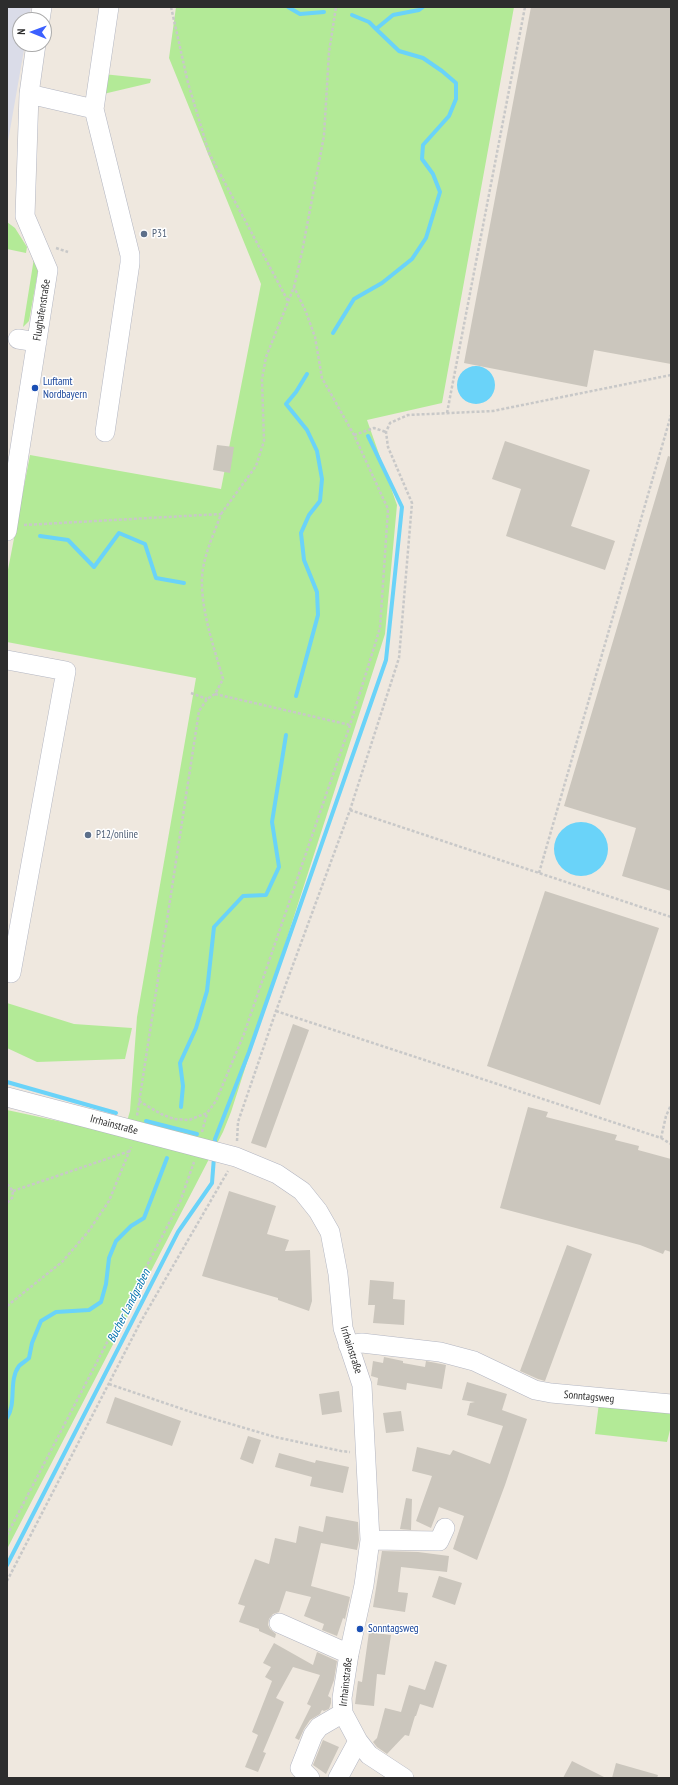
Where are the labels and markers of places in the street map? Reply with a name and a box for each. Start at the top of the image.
place label: P31 [152,227,167,241]
marker: P31 [139,229,149,239]
place label: Luftamt Nordbayern [43,375,87,401]
marker: Luftamt Nordbayern [30,383,40,393]
place label: P12/online [96,828,138,842]
marker: P12/online [83,830,93,840]
place label: Sonntagsweg [368,1622,419,1636]
marker: Sonntagsweg [355,1624,365,1634]

